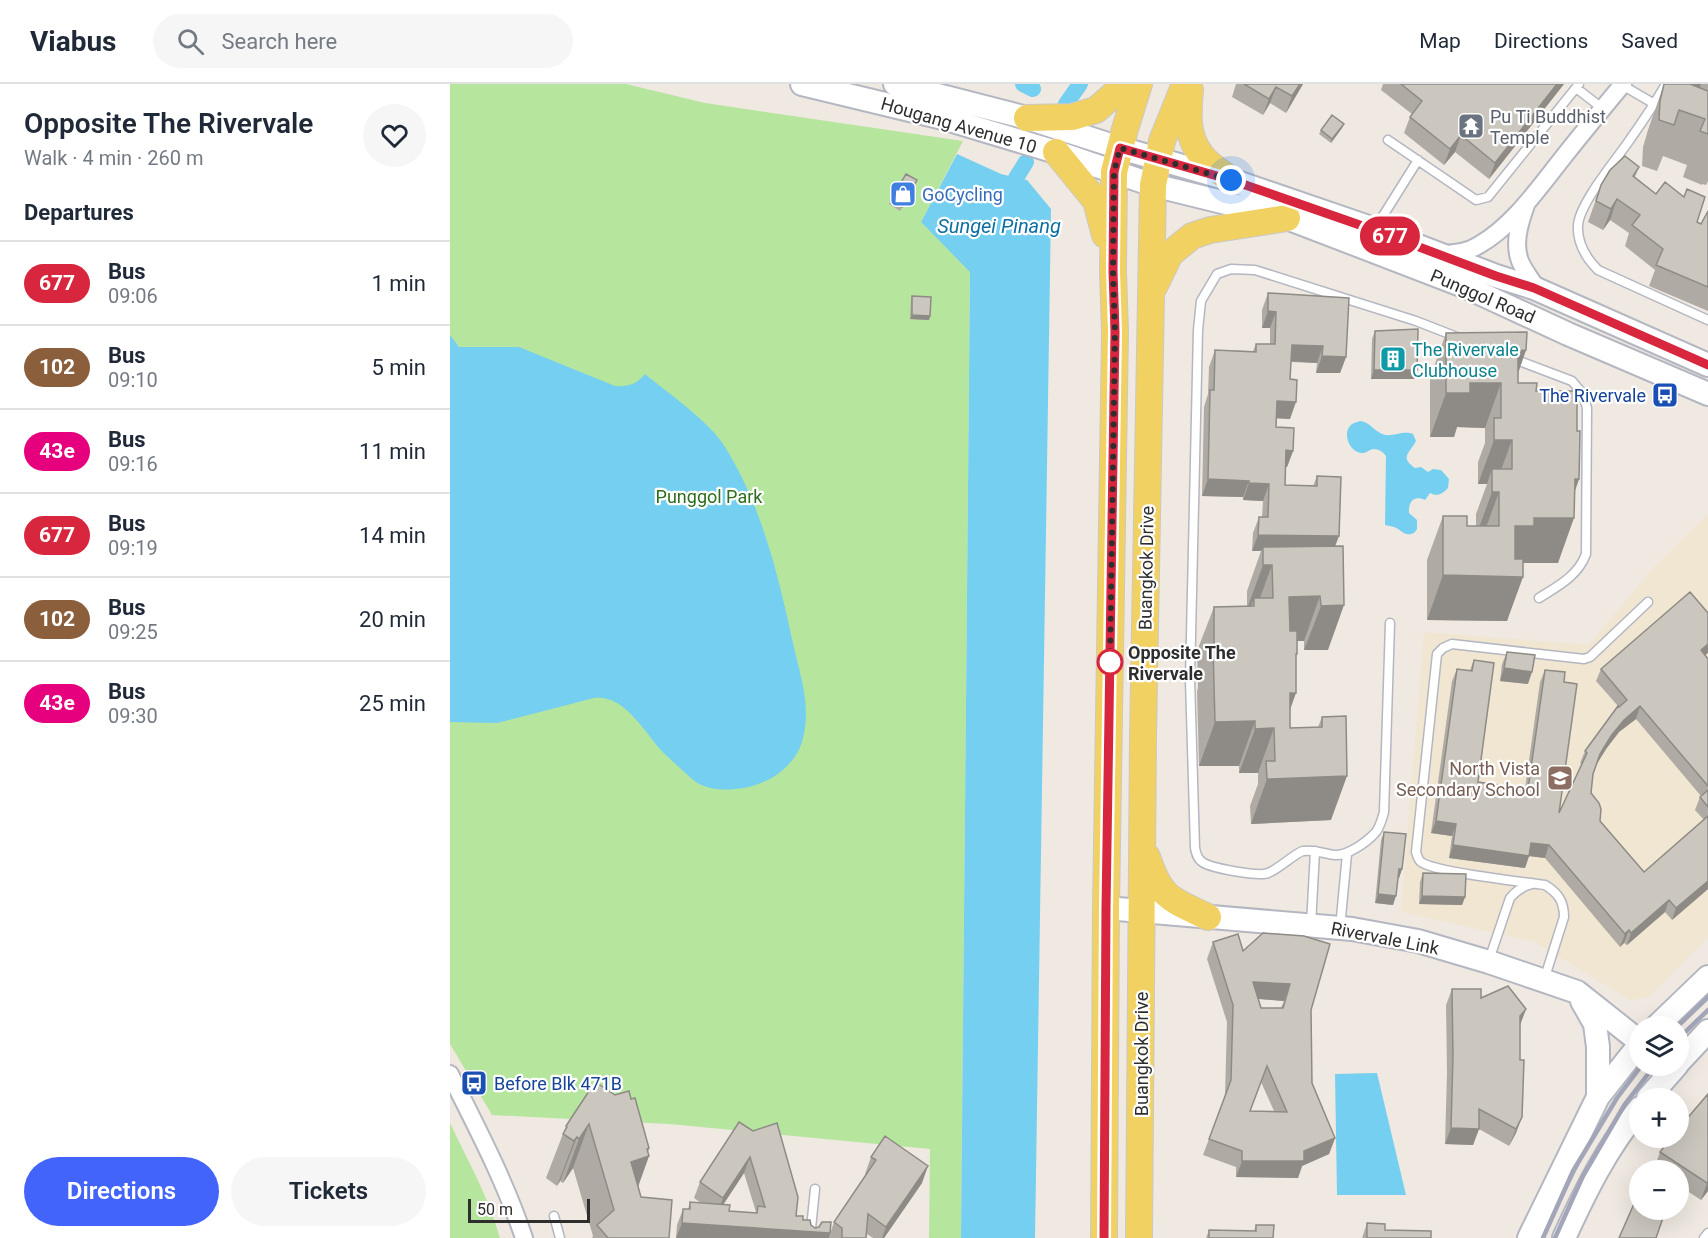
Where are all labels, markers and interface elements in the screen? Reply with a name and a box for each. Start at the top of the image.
search box [153,14,573,68]
text: Viabus [30,25,117,58]
icon: search [174,25,207,58]
text: Search here [222,29,337,54]
text: Map [1419,29,1461,53]
text: Directions [1494,29,1588,53]
text: Saved [1621,29,1678,53]
street label: Hougang Avenue 10 [879,93,1039,157]
button: heart [363,104,426,167]
place label: Pu Ti Buddhist Temple [1490,106,1606,148]
text: Opposite The Rivervale [24,107,313,140]
temple icon: Pu Ti Buddhist Temple [1456,111,1486,141]
text: Walk · 4 min · 260 m [24,146,203,170]
your location [1216,165,1246,195]
shop icon: GoCycling [888,179,918,209]
place label: GoCycling [922,184,1003,205]
text: Departures [24,200,134,225]
water label: Sungei Pinang [937,214,1061,238]
line badge: 677 [1356,216,1424,256]
text: 677 [1372,224,1408,248]
text: Bus [108,259,146,284]
street label: Punggol Road [1427,264,1539,328]
text: 677 [39,271,75,295]
text: 1 min [371,271,426,296]
text: 09:06 [108,284,158,308]
place label: The Rivervale Clubhouse [1412,339,1519,381]
text: Bus [108,343,146,368]
building icon: The Rivervale Clubhouse [1378,344,1408,374]
text: 102 [39,355,75,379]
text: 5 min [371,355,426,380]
text: 09:10 [108,368,158,392]
bus stop icon: The Rivervale [1650,380,1680,410]
place label: The Rivervale [1539,385,1646,406]
text: Bus [108,427,146,452]
text: 43e [39,439,75,463]
text: 11 min [359,439,426,464]
text: 09:16 [108,452,158,476]
park label: Punggol Park [656,486,763,507]
street label: Buangkok Drive [1134,506,1158,630]
text: Bus [108,511,146,536]
text: 677 [39,523,75,547]
text: 14 min [359,523,426,548]
text: 09:19 [108,536,158,560]
text: Bus [108,595,146,620]
text: 102 [39,607,75,631]
text: 20 min [359,607,426,632]
text: 09:25 [108,620,158,644]
place label: Opposite The Rivervale [1128,642,1236,684]
marker: Opposite The Rivervale [1097,649,1123,675]
text: Bus [108,679,146,704]
text: 43e [39,691,75,715]
text: 25 min [359,691,426,716]
text: 09:30 [108,704,158,728]
place label: North Vista Secondary School [1396,758,1540,800]
school or university icon: North Vista Secondary School [1545,763,1575,793]
street label: Rivervale Link [1329,917,1442,959]
street label: Buangkok Drive [1131,992,1152,1116]
map controls [1629,1016,1689,1220]
button: layers [1629,1016,1689,1076]
bus stop icon: Before Blk 471B [459,1068,489,1098]
place label: Before Blk 471B [494,1073,622,1094]
button: + [1629,1088,1689,1148]
button: Directions [24,1157,219,1226]
button: Tickets [231,1157,426,1226]
button: − [1629,1160,1689,1220]
scale bar [468,1196,590,1224]
text: 50 m [477,1200,513,1219]

